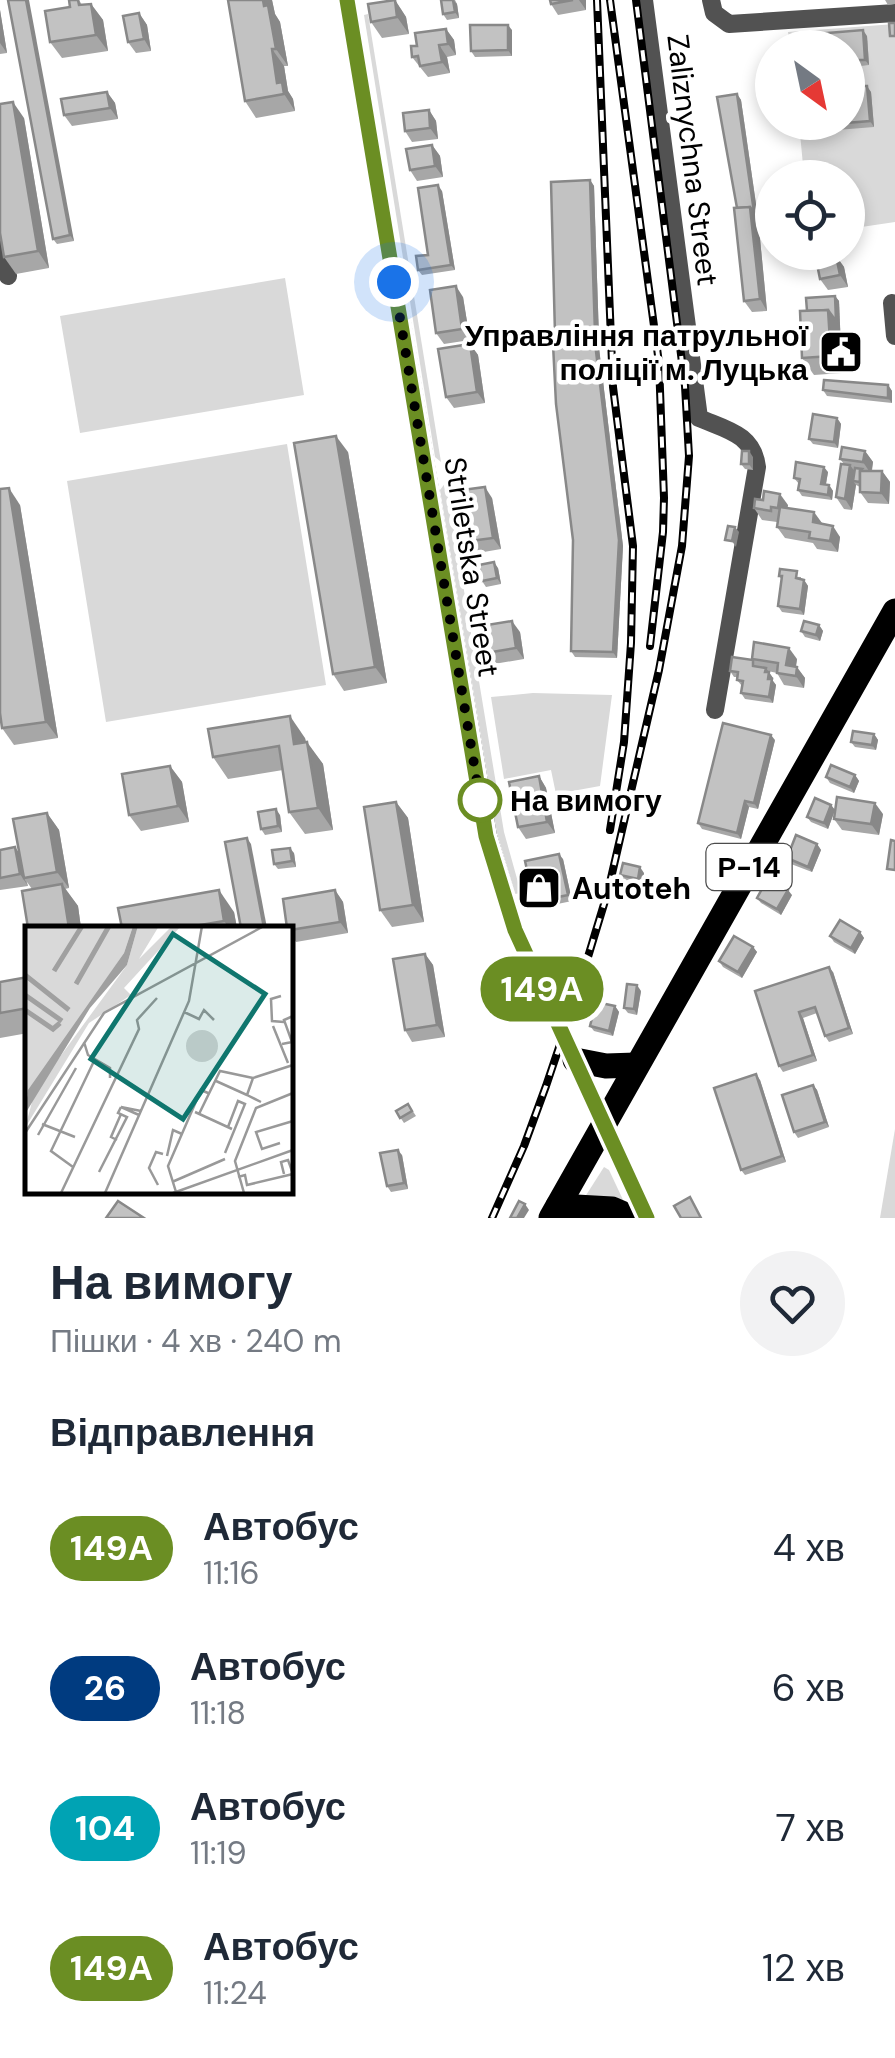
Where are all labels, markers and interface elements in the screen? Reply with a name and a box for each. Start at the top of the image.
north arrow [755,30,865,140]
map controls [755,30,865,270]
street label: Zaliznychna Street [658,32,728,288]
button: locate [755,160,865,270]
your location [369,257,419,307]
place label: Управління патрульної поліції м. Луцька [465,316,809,389]
public building icon: Управління патрульної поліції м. Луцька [818,329,864,375]
street label: Striletska Street [435,454,509,680]
marker: На вимогу [459,779,501,821]
place label: На вимогу [510,781,662,820]
road number: Р-14 [706,844,792,890]
shop icon: Autoteh [516,865,562,911]
place label: Autoteh [572,869,691,908]
inset map [25,926,292,1193]
line badge: 149А [472,956,612,1022]
text: 149А [501,966,584,1012]
text: На вимогу [50,1251,293,1314]
button: heart [740,1251,845,1356]
text: Пішки · 4 хв · 240 m [50,1320,342,1362]
text: Відправлення [50,1408,315,1458]
text: Автобус [203,1502,359,1552]
text: 4 хв [773,1523,845,1573]
text: 149А [70,1525,153,1571]
text: 11:16 [203,1552,260,1594]
text: Автобус [190,1642,346,1692]
text: 6 хв [772,1663,845,1713]
text: 26 [84,1665,126,1711]
text: 11:18 [190,1692,246,1734]
text: Автобус [190,1782,346,1832]
text: 7 хв [775,1803,845,1853]
text: 104 [75,1805,135,1851]
text: 11:19 [190,1832,247,1874]
text: Автобус [203,1922,359,1972]
text: 12 хв [762,1943,845,1993]
text: 149А [70,1945,153,1991]
text: 11:24 [203,1972,267,2014]

